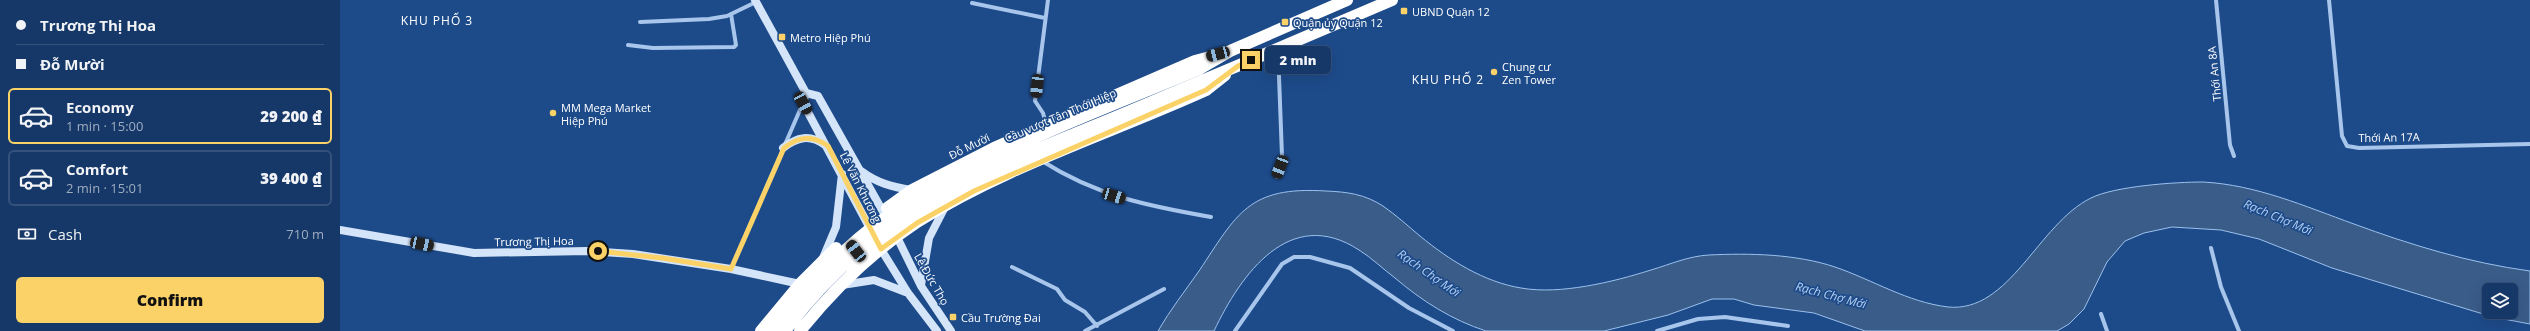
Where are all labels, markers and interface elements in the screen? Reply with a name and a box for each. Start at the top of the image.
place label: UBND Quận 12 [1412,4,1490,19]
marker: UBND Quận 12 [1399,6,1409,16]
district label: KHU PHỐ 3 [401,12,473,29]
text: Trương Thị Hoa [40,15,156,35]
place label: Quận ủy Quận 12 [1293,15,1383,30]
marker: Quận ủy Quận 12 [1280,17,1290,27]
place label: Metro Hiệp Phú [790,30,871,45]
marker: Metro Hiệp Phú [777,32,787,42]
car [1205,45,1231,63]
callout: 2 min [1265,46,1331,74]
street label: Thới An 8A [2204,46,2224,102]
route end [1242,51,1260,69]
text: 2 min [1280,51,1316,69]
text: Đỗ Mười [40,54,105,74]
place label: Chung cư Zen Tower [1502,59,1556,87]
marker: Chung cư Zen Tower [1489,67,1499,77]
district label: KHU PHỐ 2 [1412,71,1484,88]
car [1030,73,1044,99]
street label: Cầu vượt Tân Thới Hiệp [1002,85,1118,145]
car [792,90,814,116]
text: Economy [66,97,134,117]
icon: car [18,98,54,134]
place label: MM Mega Market Hiệp Phú [561,100,651,128]
text: 29 200 ₫ [260,106,322,126]
marker: MM Mega Market Hiệp Phú [548,108,558,118]
text: 1 min · 15:00 [66,117,143,135]
street label: Thới An 17A [2358,129,2420,145]
street label: Đỗ Mười [946,130,992,162]
street label: Lê Văn Khương [837,149,885,225]
car [1270,154,1290,180]
text: Comfort [66,159,128,179]
icon: car [18,160,54,196]
text: 39 400 ₫ [260,168,322,188]
text: 2 min · 15:01 [66,179,143,197]
car [1101,187,1127,205]
water label: Rạch Chợ Mới [2241,195,2316,239]
icon: cash [16,223,38,245]
text: Cash [48,224,82,244]
text: 710 m [286,225,324,243]
street label: Trương Thị Hoa [494,233,574,249]
car [409,236,435,252]
car [844,238,868,264]
route start [589,242,607,260]
water label: Rạch Chợ Mới [1394,245,1465,301]
street label: Lê Đức Thọ [911,250,953,308]
button: Confirm [16,277,324,323]
water label: Rạch Chợ Mới [1794,277,1869,313]
map controls [2482,283,2518,319]
button: layers [2482,283,2518,319]
place label: Cầu Trường Đai [961,310,1041,325]
marker: Cầu Trường Đai [948,312,958,322]

